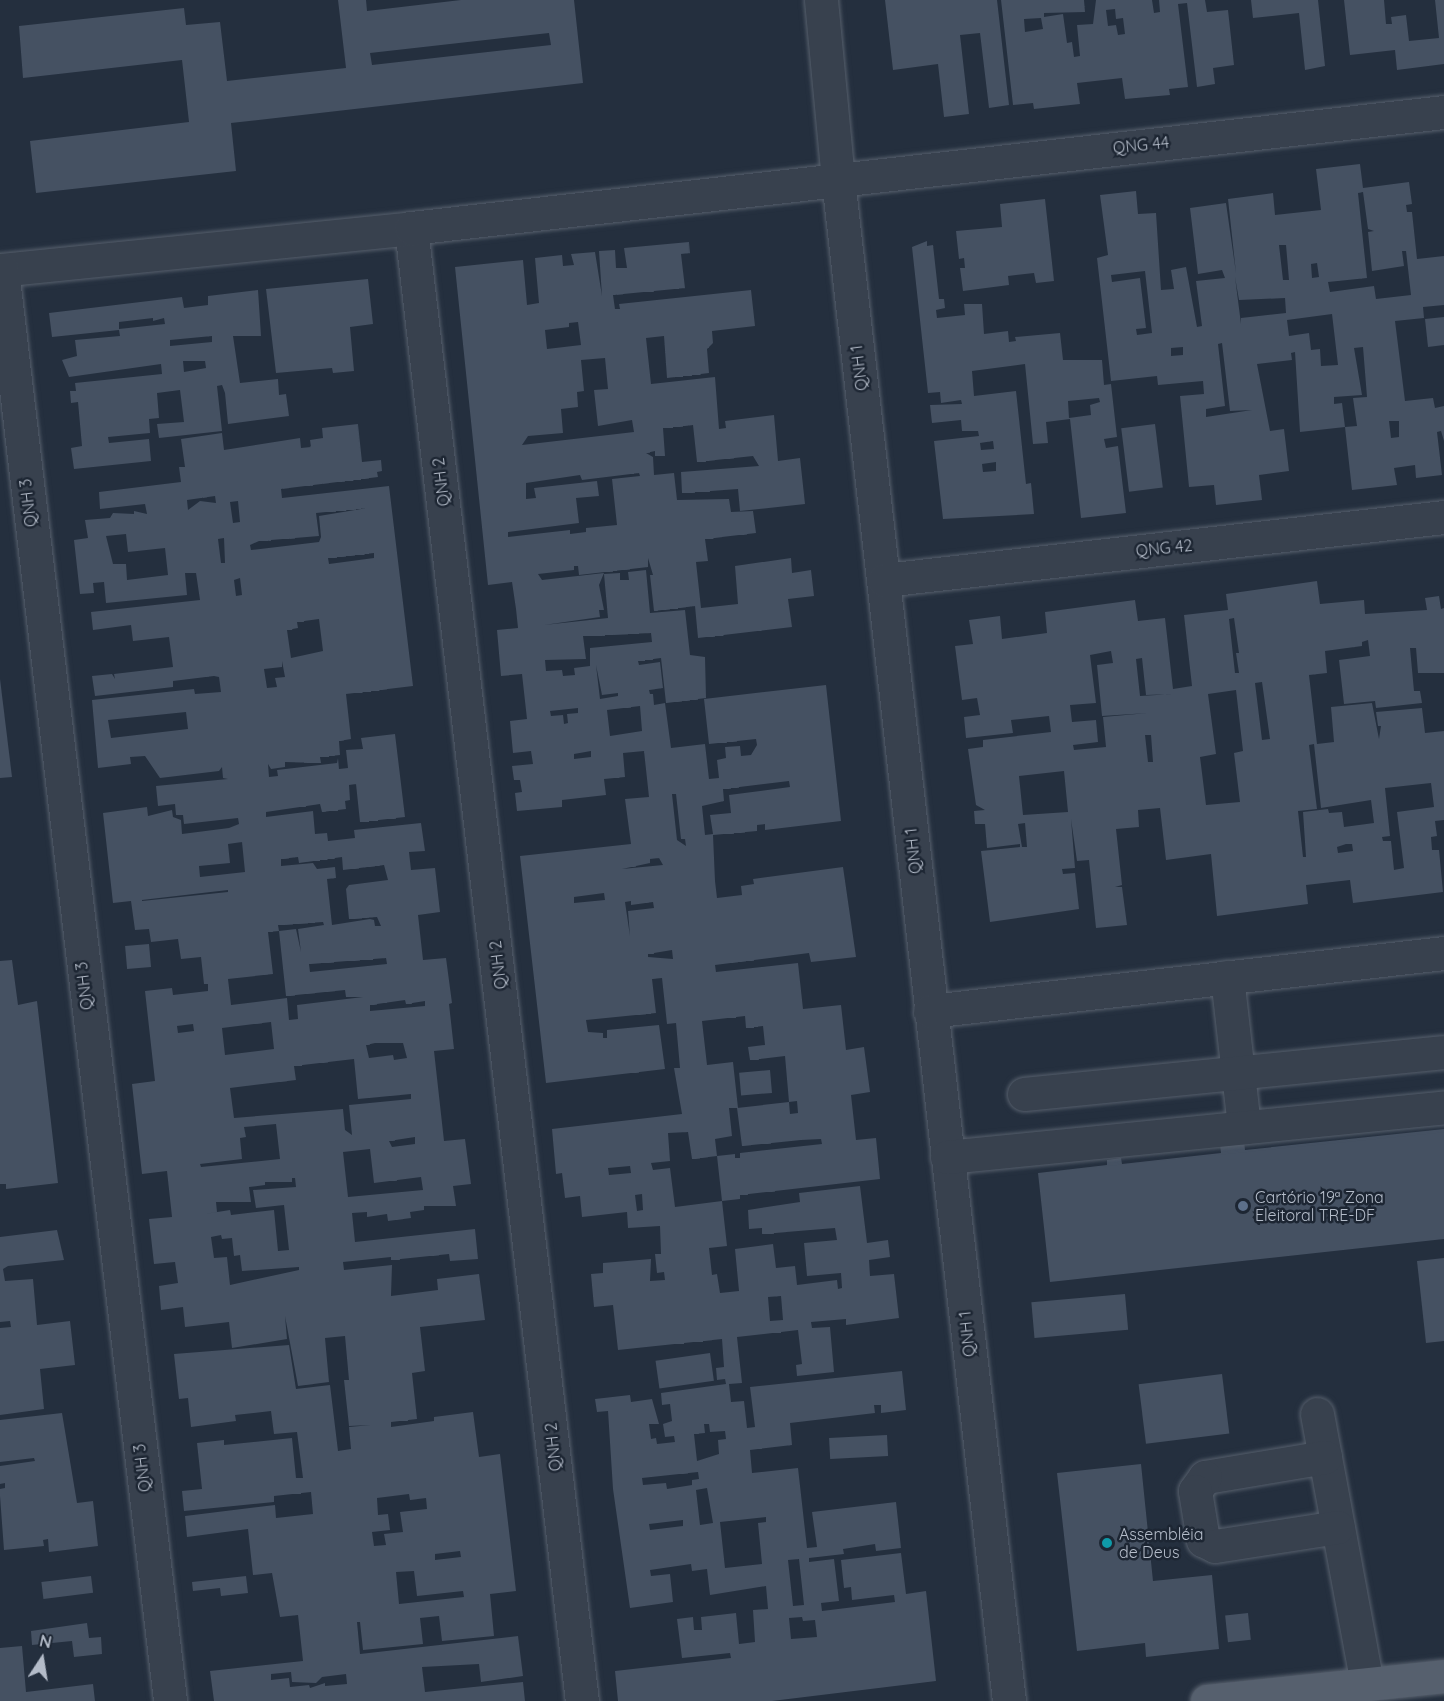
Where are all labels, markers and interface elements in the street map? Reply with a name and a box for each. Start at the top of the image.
street label: QNG 44 [1112,133,1170,157]
street label: QNH 1 [847,344,871,392]
street label: QNH 2 [428,457,454,507]
street label: QNH 3 [16,478,40,528]
street label: QNG 42 [1135,535,1193,561]
street label: QNH 1 [901,827,925,875]
street label: QNH 2 [485,940,511,990]
street label: QNH 3 [72,961,96,1011]
place label: Cartório 19ª Zona Eleitoral TRE-DF [1255,1187,1384,1225]
marker: Cartório 19ª Zona Eleitoral TRE-DF [1236,1199,1250,1213]
street label: QNH 1 [955,1310,979,1358]
street label: QNH 2 [541,1422,565,1472]
street label: QNH 3 [130,1443,154,1493]
place label: Assembléia de Deus [1119,1524,1203,1562]
marker: Assembléia de Deus [1100,1536,1114,1550]
north arrow [12,1629,72,1689]
text: N [38,1630,54,1652]

